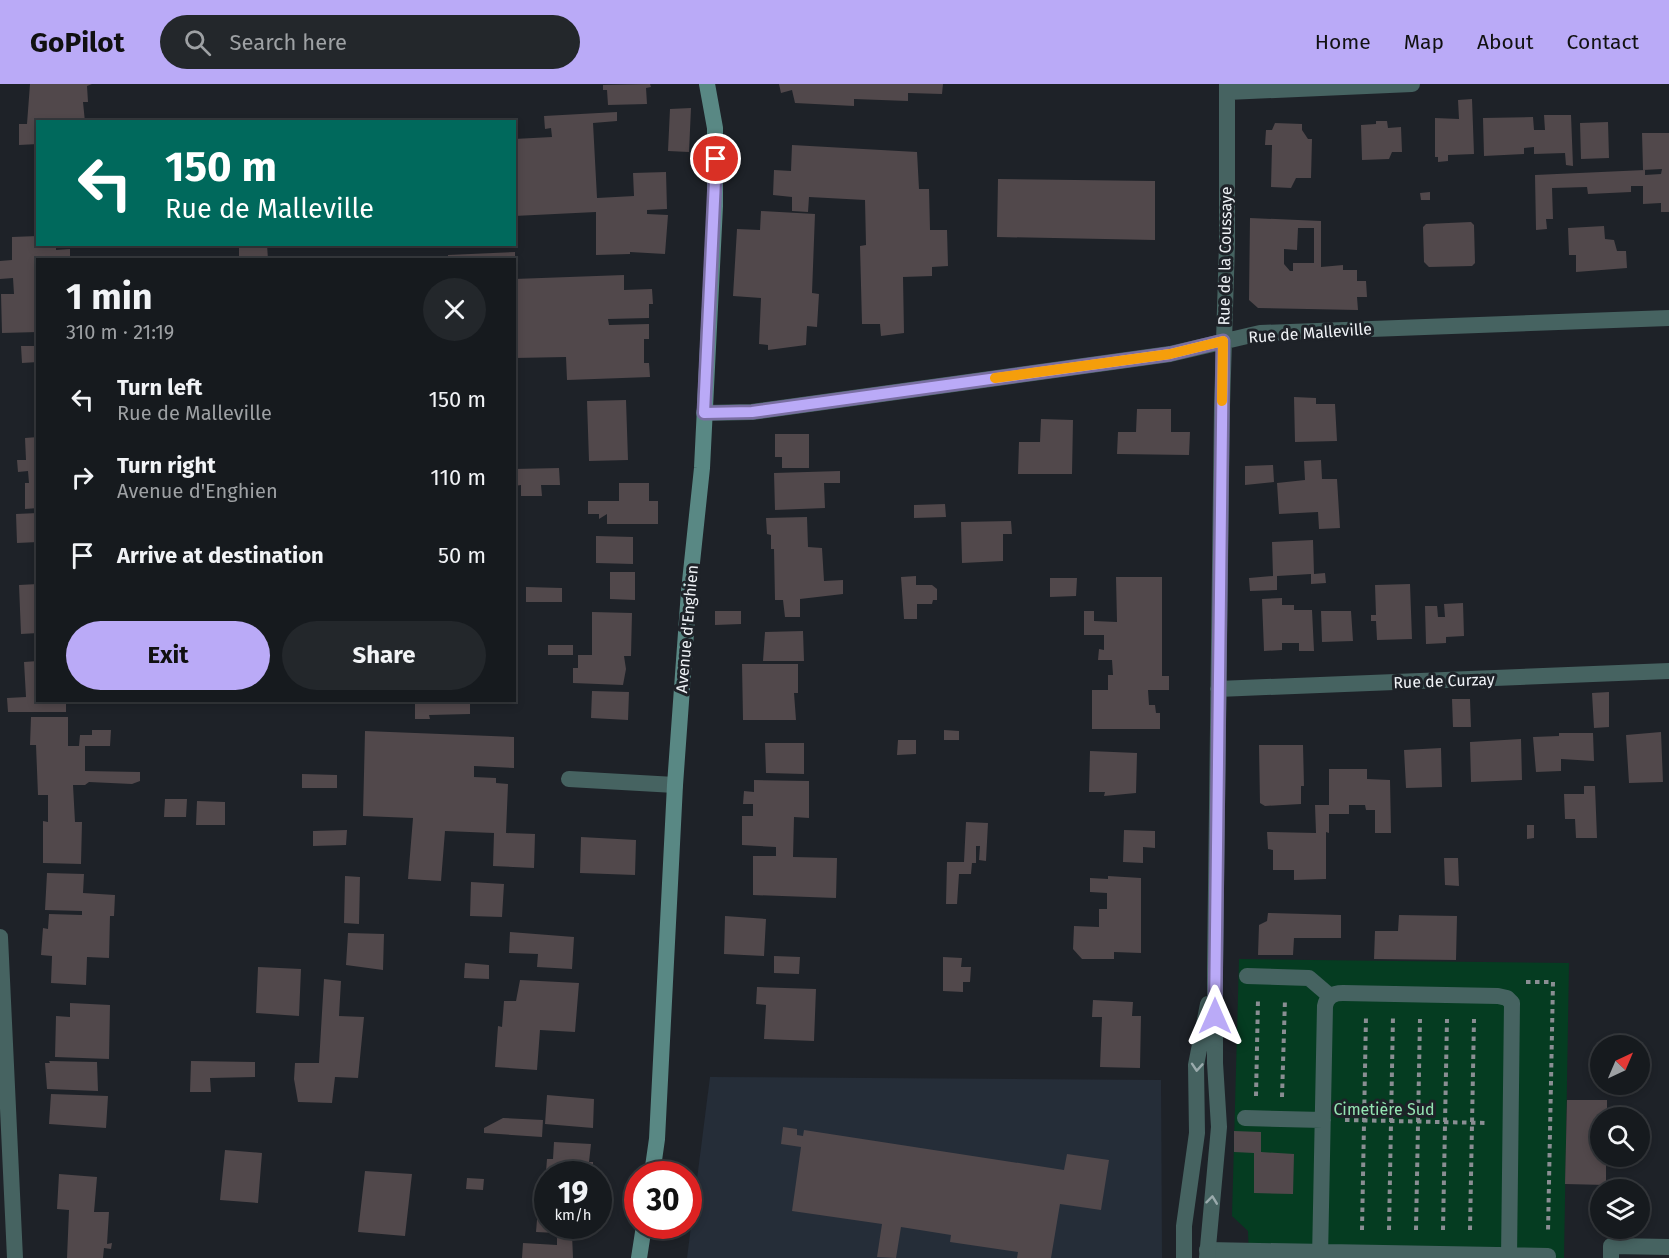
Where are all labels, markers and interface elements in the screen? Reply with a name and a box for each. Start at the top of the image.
search box [160,15,580,69]
text: GoPilot [30,26,124,59]
icon: search [181,26,214,59]
text: Search here [229,29,347,56]
text: Home [1315,29,1371,55]
text: Map [1404,29,1444,55]
text: About [1477,29,1534,55]
text: Contact [1567,29,1639,55]
pin [690,133,741,184]
text: 150 m [165,142,277,192]
icon: arrive [699,142,732,175]
icon: left [66,144,144,222]
street label: Rue de la Coussaye [1214,186,1236,326]
text: Rue de Malleville [165,193,374,225]
text: 1 min [66,275,153,319]
button: close [423,278,486,341]
street label: Rue de Malleville [1248,319,1372,347]
text: 310 m · 21:19 [66,320,174,344]
text: Turn left [117,374,202,401]
icon: left [66,383,99,416]
text: 150 m [428,386,486,413]
text: Rue de Malleville [117,401,272,425]
text: Turn right [117,452,216,479]
icon: right [66,461,99,494]
text: 110 m [430,464,486,491]
text: Avenue d'Enghien [117,479,278,503]
icon: arrive [66,539,99,572]
text: Arrive at destination [117,542,324,569]
text: 50 m [438,542,486,569]
street label: Avenue d'Enghien [672,564,702,694]
button: Exit [66,621,270,690]
button: Share [282,621,486,690]
street label: Rue de Curzay [1393,670,1495,692]
position arrow [1183,984,1247,1048]
north arrow [1590,1035,1650,1095]
map controls [1590,1035,1650,1239]
one-way arrow [1191,1062,1204,1072]
park label: Cimetière Sud [1333,1100,1435,1119]
button: search [1590,1107,1650,1167]
speed limit sign: 30 [624,1161,702,1239]
text: 19 [558,1175,588,1211]
button: layers [1590,1179,1650,1239]
one-way arrow [1205,1195,1217,1204]
text: km/h [554,1206,592,1224]

